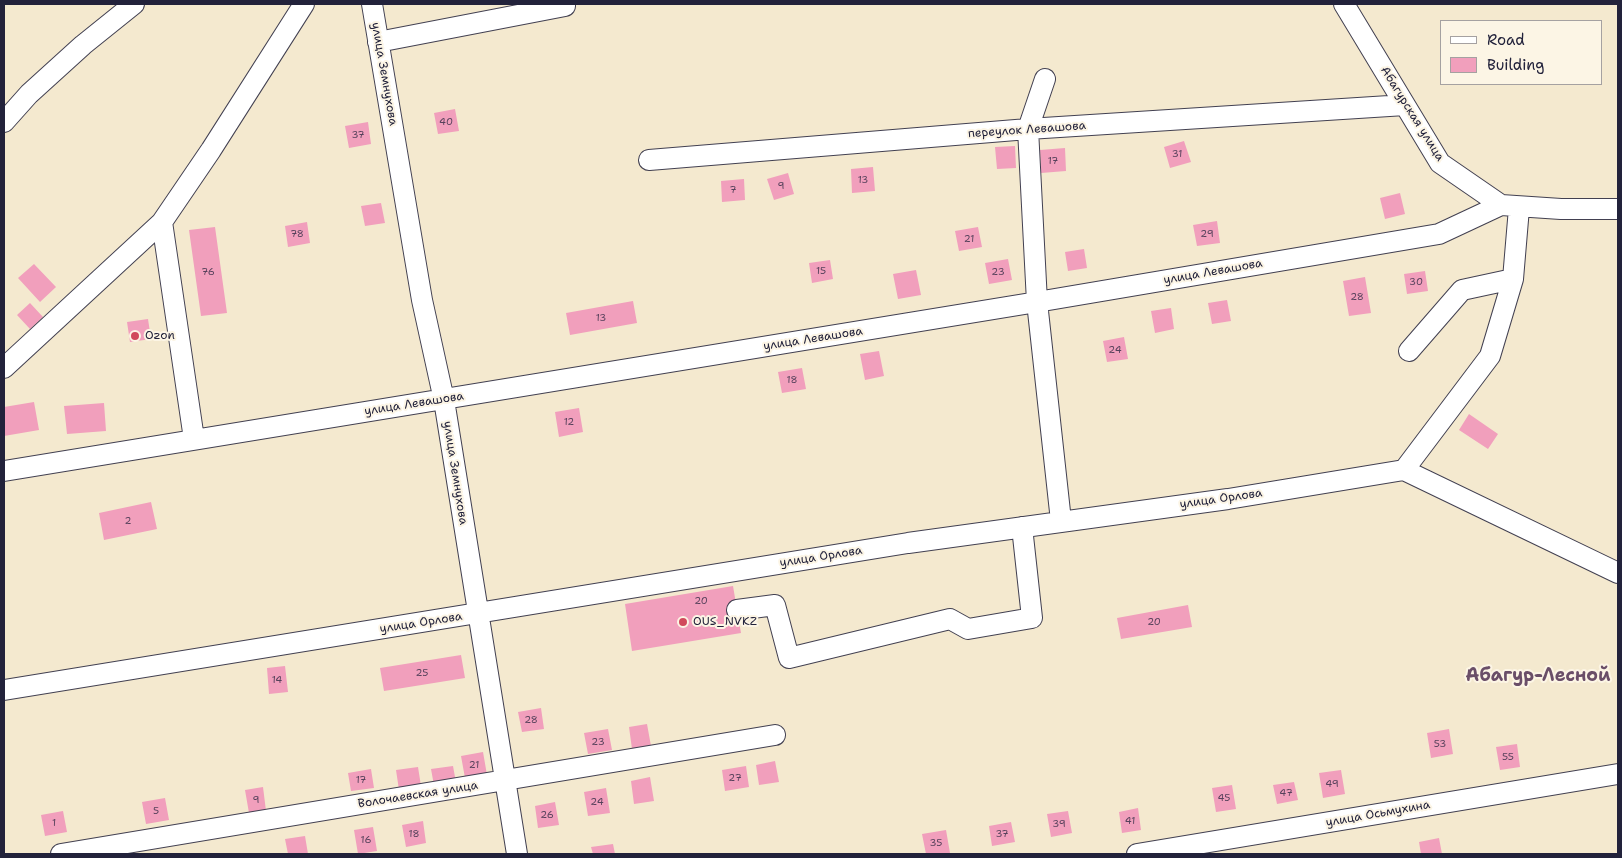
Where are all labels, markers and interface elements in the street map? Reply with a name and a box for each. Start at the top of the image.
legend [1440,20,1602,85]
street label: улица Земнухова [368,21,400,127]
text: Road [1487,30,1525,50]
text: Building [1487,55,1544,75]
street label: Абагурская улица [1377,64,1447,164]
house number: 40 [439,116,453,128]
street label: переулок Левашова [968,119,1086,141]
house number: 37 [351,129,365,141]
house number: 31 [1172,148,1182,160]
house number: 17 [1048,155,1058,167]
house number: 13 [858,174,868,186]
house number: 9 [778,180,784,192]
house number: 7 [730,184,736,196]
house number: 78 [290,228,304,240]
house number: 29 [1200,228,1214,240]
house number: 21 [964,233,974,245]
street label: улица Левашова [1162,256,1264,288]
house number: 15 [816,265,826,277]
house number: 76 [201,266,215,278]
house number: 23 [991,266,1005,278]
house number: 30 [1409,276,1423,288]
house number: 28 [1350,291,1364,303]
house number: 13 [596,312,606,324]
street label: улица Левашова [762,324,864,354]
place label: Ozon [145,329,175,343]
marker: Ozon [129,330,141,342]
house number: 24 [1108,344,1122,356]
house number: 18 [786,374,798,386]
street label: улица Левашова [363,389,465,419]
house number: 12 [564,416,574,428]
street label: улица Земнухова [440,420,470,526]
street label: улица Орлова [1179,486,1263,512]
house number: 2 [125,515,131,527]
street label: улица Орлова [779,543,863,571]
house number: 20 [694,595,708,607]
street label: улица Орлова [379,609,463,637]
place label: OUS_NVKZ [693,615,757,629]
marker: OUS_NVKZ [677,616,689,628]
house number: 20 [1147,616,1161,628]
district label: Абагур-Лесной [1466,665,1610,687]
house number: 25 [416,667,428,679]
house number: 14 [272,674,282,686]
house number: 28 [524,714,538,726]
house number: 23 [591,736,605,748]
house number: 53 [1434,738,1446,750]
house number: 55 [1502,751,1514,763]
house number: 21 [469,759,479,771]
house number: 27 [728,772,742,784]
house number: 17 [356,774,366,786]
street label: Волочаевская улица [357,778,479,812]
house number: 49 [1325,778,1339,790]
house number: 47 [1279,787,1293,799]
house number: 45 [1218,792,1230,804]
house number: 9 [253,794,259,806]
house number: 24 [590,796,604,808]
street label: улица Осьмухина [1325,798,1431,830]
house number: 5 [153,805,159,817]
house number: 26 [540,809,554,821]
house number: 41 [1125,815,1135,827]
house number: 1 [52,817,56,829]
house number: 39 [1052,818,1066,830]
house number: 18 [408,828,420,840]
house number: 37 [995,828,1009,840]
house number: 16 [361,834,371,846]
house number: 35 [930,837,942,849]

